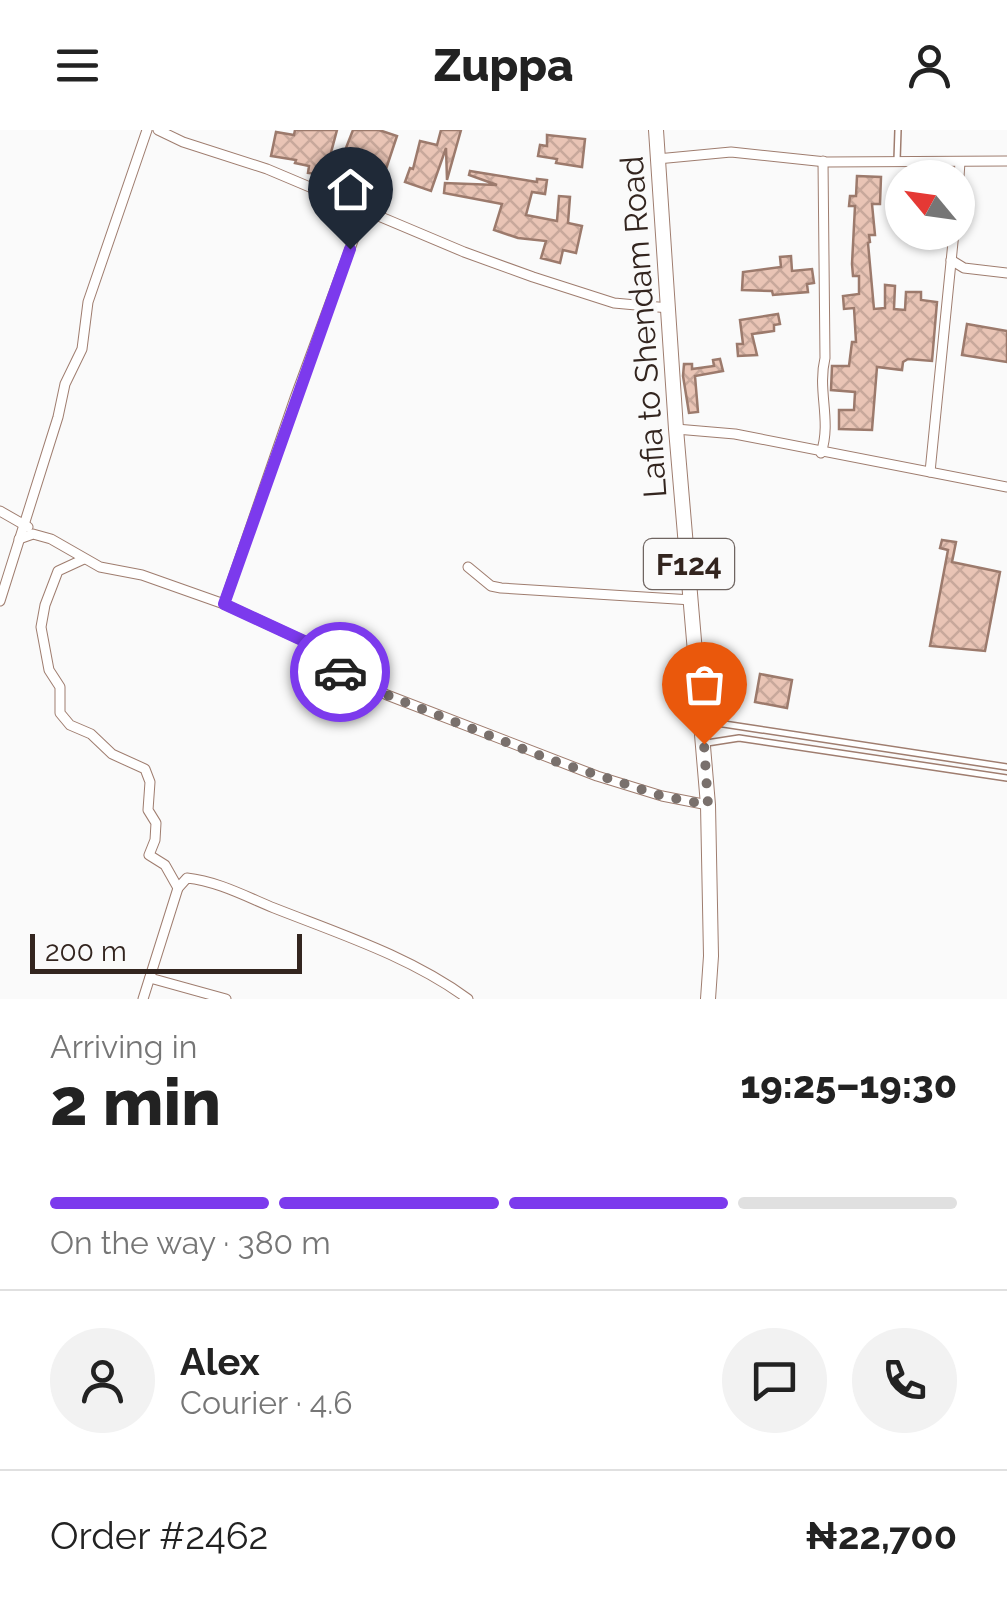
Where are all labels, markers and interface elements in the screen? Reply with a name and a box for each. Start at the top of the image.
icon: menu [50,38,105,93]
icon: person [902,38,957,93]
text: Zuppa [434,39,573,92]
pin [308,147,393,250]
street label: Lafia to Shendam Road [613,155,673,499]
north arrow [885,160,975,250]
map controls [885,160,975,250]
icon: home [323,162,378,217]
road number: F124 [644,539,734,589]
courier [290,622,390,722]
pin [662,642,747,745]
icon: car [313,645,368,700]
icon: bag [677,657,732,712]
scale bar [30,929,302,974]
text: 200 m [45,935,127,968]
text: Arriving in [50,1028,197,1065]
text: 19:25–19:30 [740,1062,957,1107]
text: 2 min [50,1064,221,1140]
text: On the way · 380 m [50,1224,331,1261]
button: person [50,1328,155,1433]
button: chat [722,1328,827,1433]
button: phone [852,1328,957,1433]
text: Alex [180,1339,260,1384]
text: Courier · 4.6 [180,1384,353,1421]
text: Order #2462 [50,1513,268,1558]
text: ₦22,700 [805,1513,957,1558]

